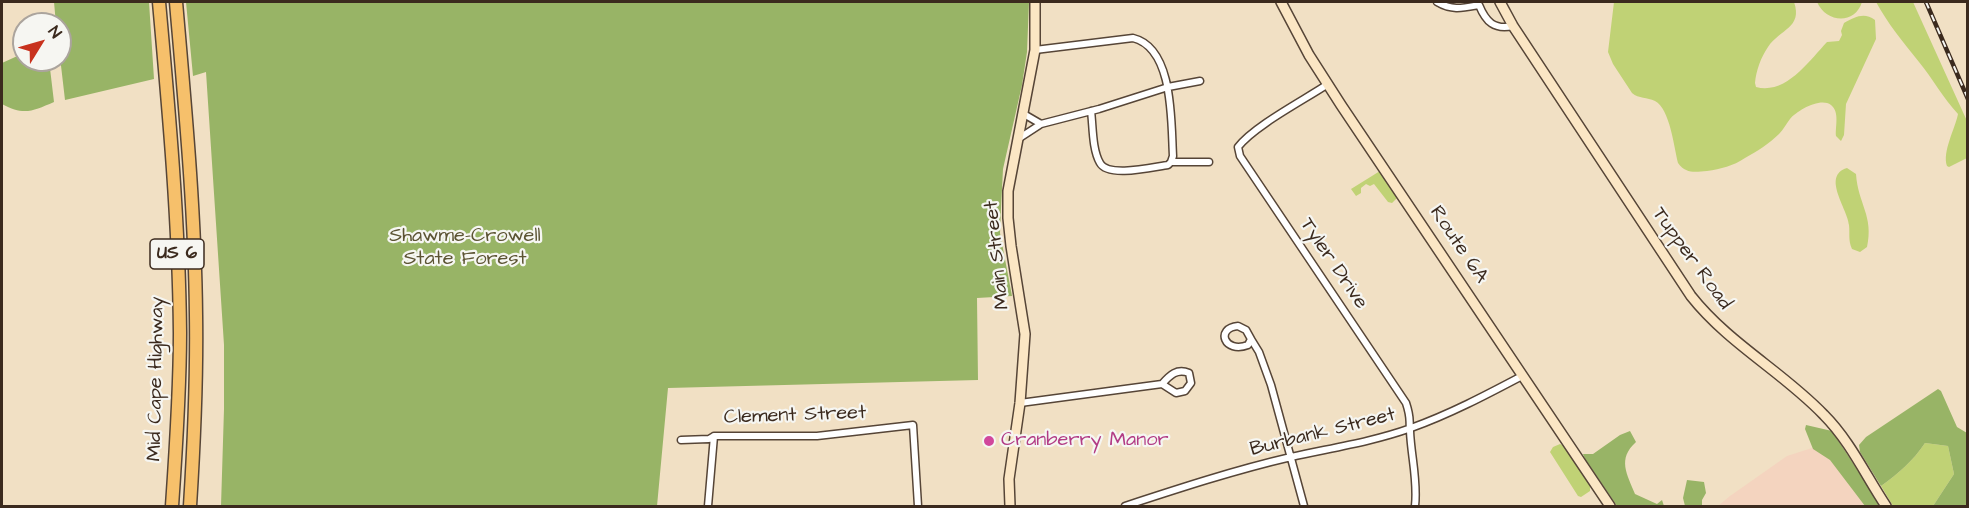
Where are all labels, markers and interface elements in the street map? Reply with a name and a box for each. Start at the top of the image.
north arrow [12,12,72,72]
text: N [43,22,67,43]
street label: Main Street [980,199,1016,311]
street label: Route 6A [1423,202,1493,288]
street label: Tupper Road [1646,203,1736,315]
street label: Tyler Drive [1294,214,1372,314]
park label: Shawme-Crowell State Forest [389,225,541,272]
road number: US 6 [150,239,204,269]
street label: Mid Cape Highway [144,296,170,462]
street label: Clement Street [723,402,867,430]
street label: Burbank Street [1248,403,1398,463]
place label: Cranberry Manor [1001,429,1168,453]
marker: Cranberry Manor [982,434,996,448]

